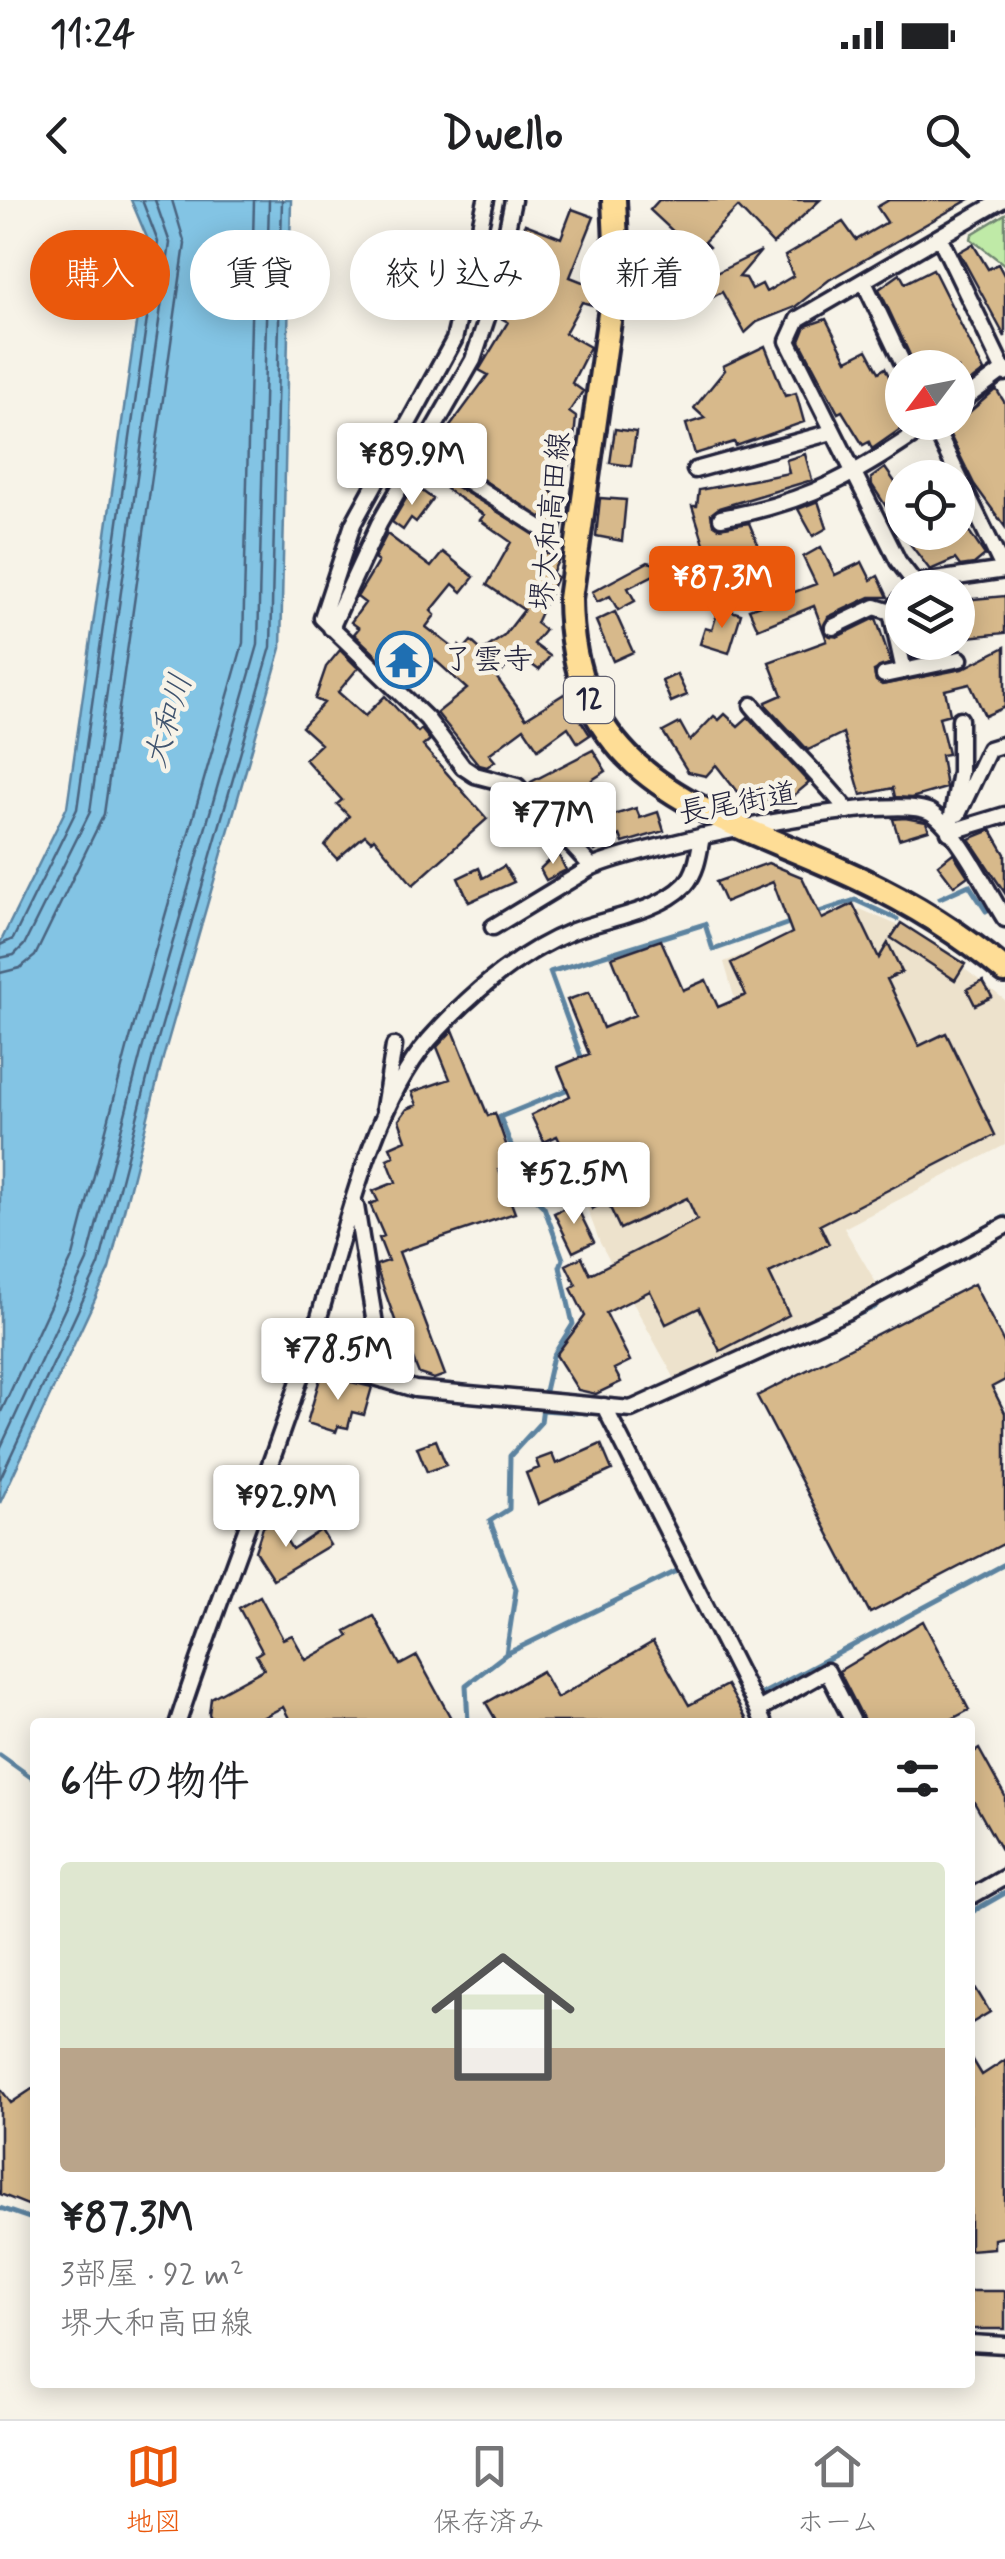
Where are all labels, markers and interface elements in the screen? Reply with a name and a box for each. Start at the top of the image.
text: 11:24 [50,11,135,60]
text: Dwello [442,106,563,165]
icon: back [30,108,85,163]
icon: search [920,108,975,163]
chip: 購入 [30,230,170,320]
chip: 賃貸 [190,230,330,320]
chip: 絞り込み [350,230,560,320]
chip: 新着 [580,230,720,320]
north arrow [885,350,975,440]
map controls [885,350,975,660]
pin: ¥89.9M [331,423,493,508]
street label: 堺大和高田線 [522,429,580,613]
text: ¥89.9M [359,434,465,476]
button: locate [885,460,975,550]
pin: ¥87.3M [641,546,803,631]
text: ¥87.3M [671,557,773,599]
button: layers [885,570,975,660]
temple icon: 了雲寺 [374,630,434,690]
place label: 了雲寺 [443,641,533,680]
water label: 大和川 [135,669,203,773]
road number: 12 [564,677,614,723]
street label: 長尾街道 [676,774,800,834]
pin: ¥77M [494,782,612,867]
text: ¥77M [512,793,594,835]
pin: ¥52.5M [493,1142,655,1227]
text: ¥52.5M [520,1153,628,1195]
pin: ¥78.5M [257,1318,419,1403]
text: ¥78.5M [283,1329,393,1371]
pin: ¥92.9M [205,1465,367,1550]
text: ¥92.9M [235,1476,337,1518]
icon: filters [890,1751,945,1806]
text: 6件の物件 [60,1756,250,1811]
icon: home [413,1927,593,2107]
text: ¥87.3M [60,2192,194,2247]
text: 3部屋 · 92 m² [60,2254,244,2296]
text: 堺大和高田線 [60,2303,252,2345]
tab: 地図 [126,2439,182,2542]
tab: 保存済み [433,2439,545,2542]
tab: ホーム [796,2439,879,2542]

